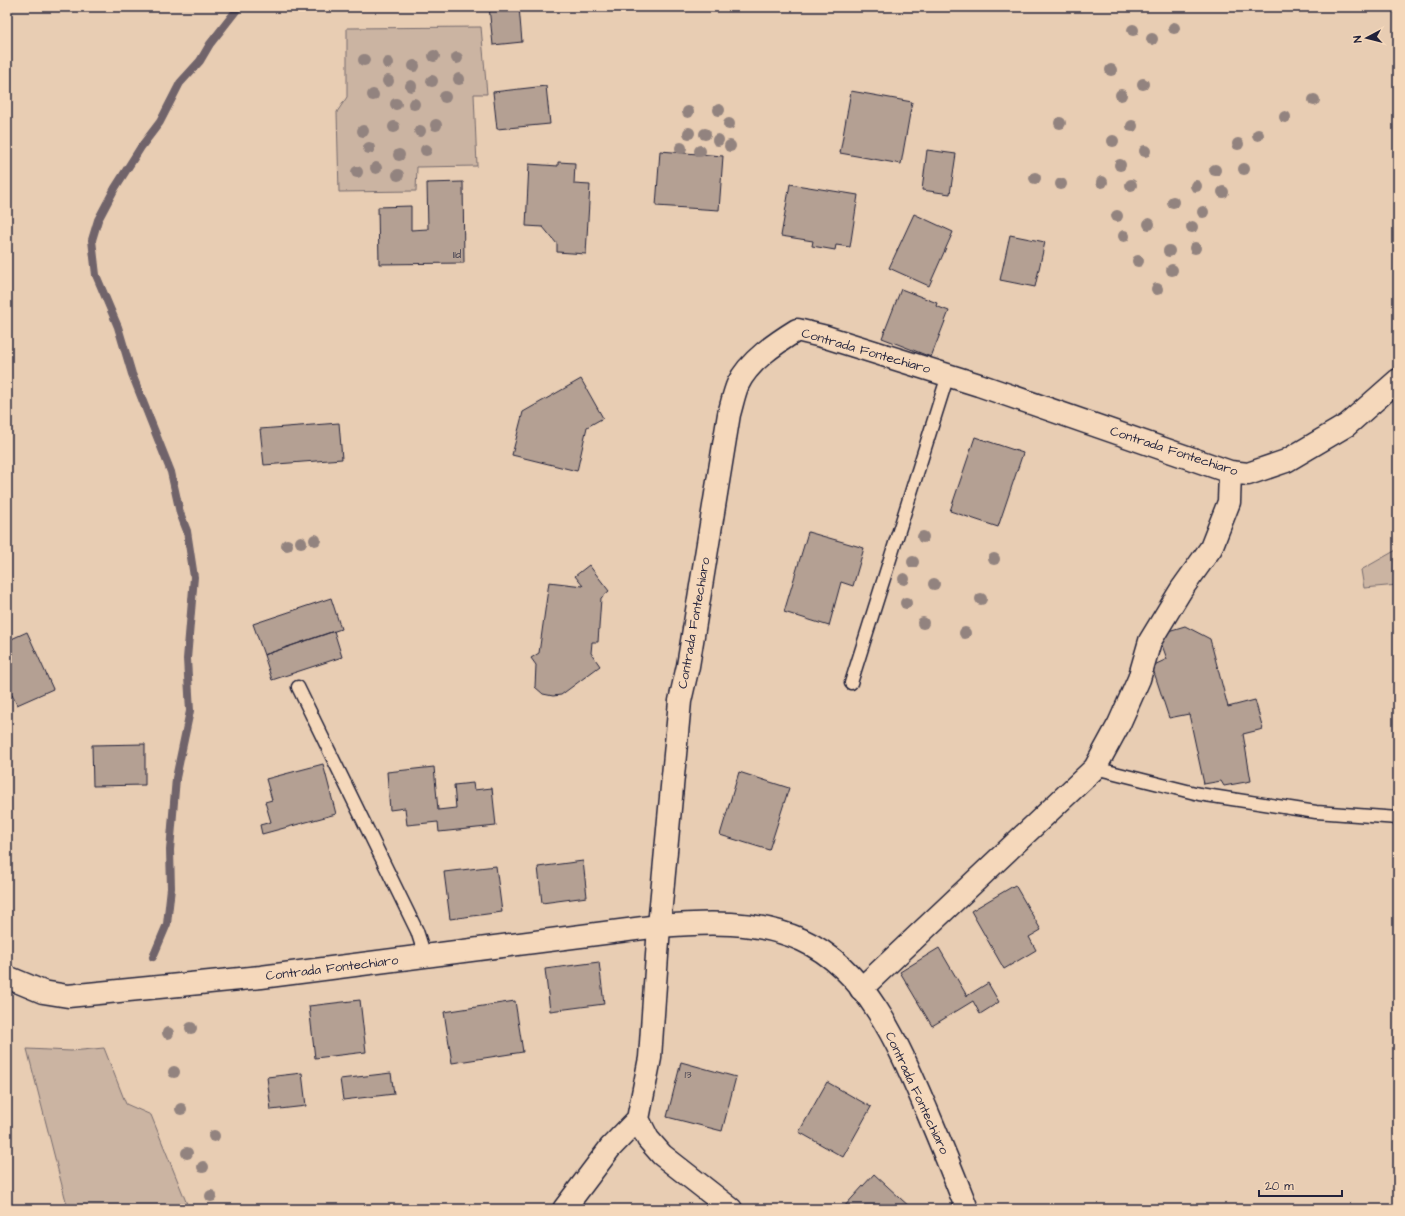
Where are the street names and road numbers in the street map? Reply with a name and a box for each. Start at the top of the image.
street label: Contrada Fontechiaro [799,324,933,378]
street label: Contrada Fontechiaro [1108,422,1241,480]
street label: Contrada Fontechiaro [674,555,715,690]
street label: Contrada Fontechiaro [265,951,400,985]
street label: Contrada Fontechiaro [881,1029,954,1158]

